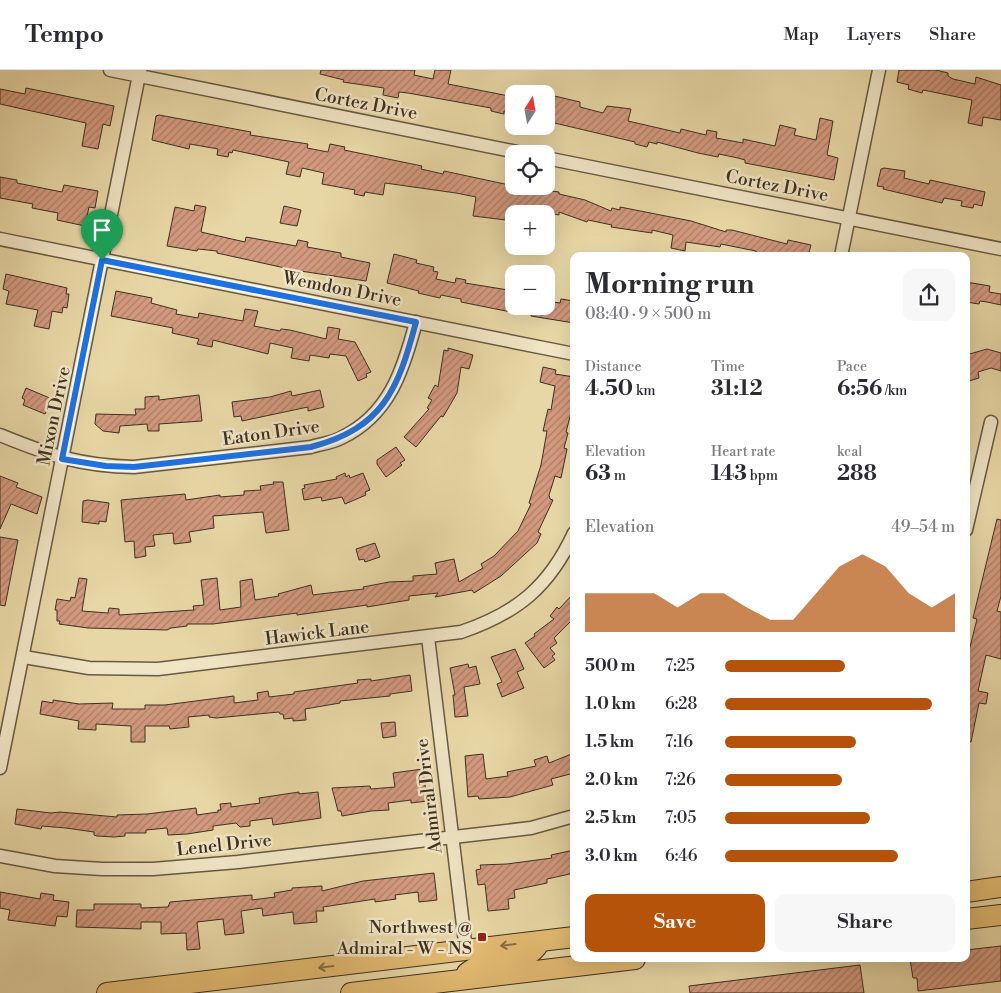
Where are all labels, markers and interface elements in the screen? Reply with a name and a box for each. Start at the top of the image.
text: Tempo [25,20,104,50]
text: Map [784,23,819,46]
text: Layers [847,23,901,46]
text: Share [929,23,976,46]
street label: Cortez Drive [313,83,419,125]
north arrow [505,85,555,135]
map controls [505,85,555,315]
button: locate [505,145,555,195]
street label: Cortez Drive [724,165,830,207]
button: + [505,205,555,255]
pin [81,209,123,260]
icon: arrive [88,216,116,244]
button: − [505,265,555,315]
street label: Wemdon Drive [280,266,403,312]
text: Morning run [585,267,754,302]
button: share [903,269,955,321]
text: 08:40 · 9 × 500 m [585,304,711,324]
text: Distance [585,358,642,376]
text: Time [711,358,745,376]
text: Pace [837,358,867,376]
street label: Mixon Drive [32,364,76,468]
text: 4.50 [585,376,633,402]
text: 31:12 [711,376,763,402]
text: 6:56 [837,376,882,402]
text: km [633,382,656,400]
text: /km [882,382,907,400]
street label: Eaton Drive [221,415,321,451]
text: Elevation [585,443,646,461]
text: Heart rate [711,443,776,461]
text: kcal [837,443,862,461]
text: 63 [585,461,611,487]
text: 143 [711,461,747,487]
text: 288 [837,461,877,487]
text: m [611,467,626,485]
text: bpm [747,467,778,485]
text: Elevation [585,517,654,537]
text: 49–54 m [891,517,955,537]
street label: Hawick Lane [264,615,370,651]
text: 500 m [585,656,635,676]
text: 7:25 [665,656,695,676]
text: 1.0 km [585,694,636,714]
text: 6:28 [665,694,697,714]
text: 1.5 km [585,732,634,752]
text: 7:16 [665,732,693,752]
street label: Admiral Drive [411,737,448,856]
text: 2.0 km [585,770,638,790]
text: 7:26 [665,770,696,790]
text: 2.5 km [585,808,636,828]
text: 7:05 [665,808,696,828]
street label: Lenel Drive [175,829,273,861]
text: 3.0 km [585,846,638,866]
text: 6:46 [665,846,698,866]
button: Save [585,894,765,952]
button: Share [775,894,955,952]
place label: Northwest @ Admiral - W - NS [336,916,472,960]
marker: Northwest @ Admiral - W - NS [476,931,488,943]
one-way arrow [500,940,516,950]
one-way arrow [318,962,334,972]

